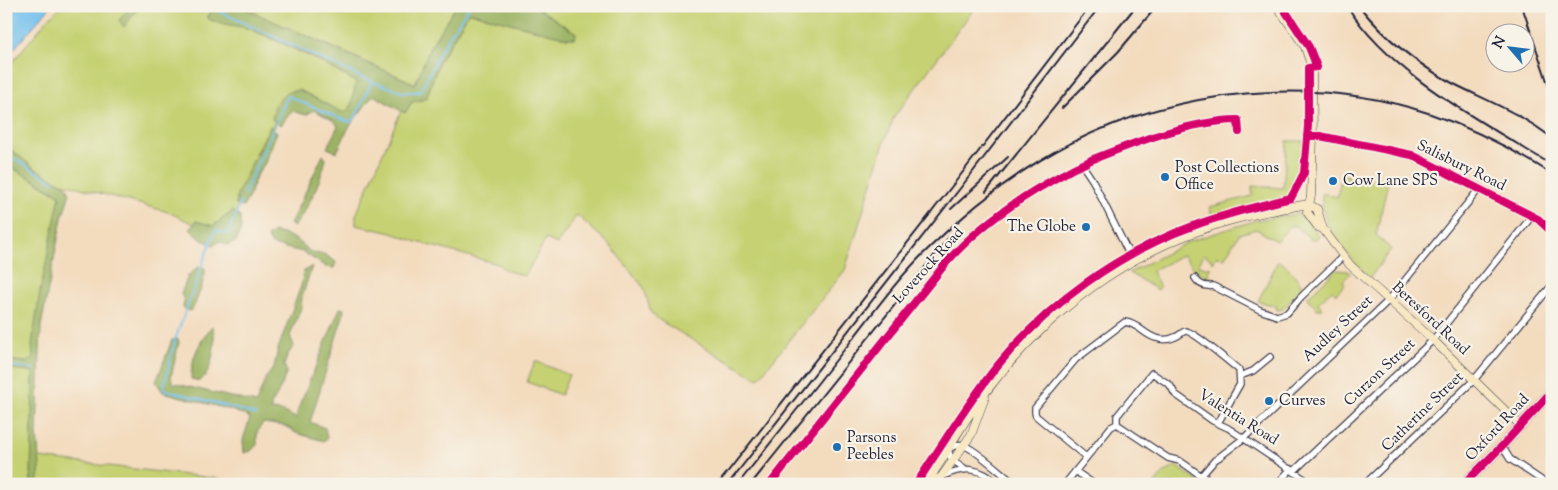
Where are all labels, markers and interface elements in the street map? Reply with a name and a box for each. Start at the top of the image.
north arrow [1486,22,1536,72]
text: N [1489,33,1512,52]
street label: Salisbury Road [1413,135,1510,197]
place label: Post Collections Office [1175,158,1279,196]
marker: Post Collections Office [1159,171,1171,183]
place label: Cow Lane SPS [1343,171,1438,192]
marker: Cow Lane SPS [1327,175,1339,187]
place label: The Globe [1007,217,1076,238]
marker: The Globe [1080,221,1092,233]
street label: Loverock Road [889,223,970,309]
street label: Beresford Road [1387,278,1474,361]
street label: Audley Street [1298,291,1378,367]
street label: Curzon Street [1340,334,1420,412]
street label: Catherine Street [1377,367,1469,457]
street label: Valentia Road [1194,385,1283,451]
street label: Oxford Road [1461,389,1535,466]
place label: Curves [1279,391,1326,412]
marker: Curves [1263,395,1275,407]
place label: Parsons Peebles [847,428,897,466]
marker: Parsons Peebles [831,441,843,453]

